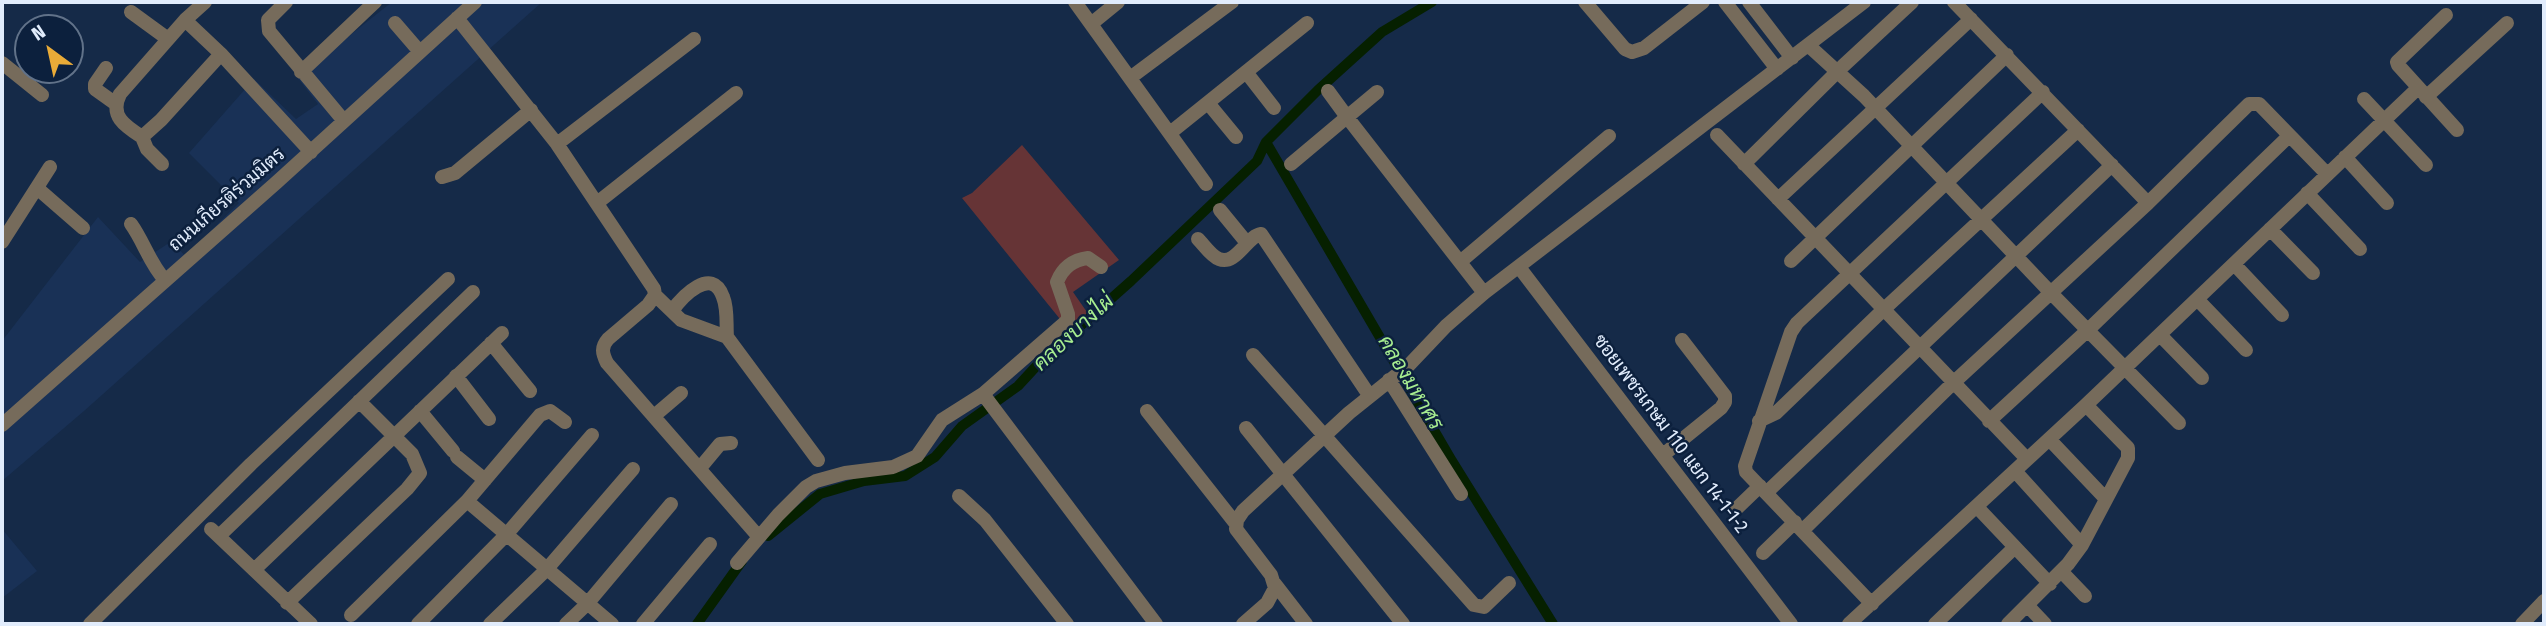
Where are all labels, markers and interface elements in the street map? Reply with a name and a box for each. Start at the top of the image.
north arrow [14,14,84,84]
text: N [27,20,49,45]
street label: ถนนเกียรติร่วมมิตร [164,143,290,257]
water label: คลองบางไผ่ [1028,289,1120,377]
street label: ซอยเพชรเกษม 110 แยก 14-1-1-2 [1588,330,1752,538]
water label: คลองมหาศร [1372,331,1448,435]

